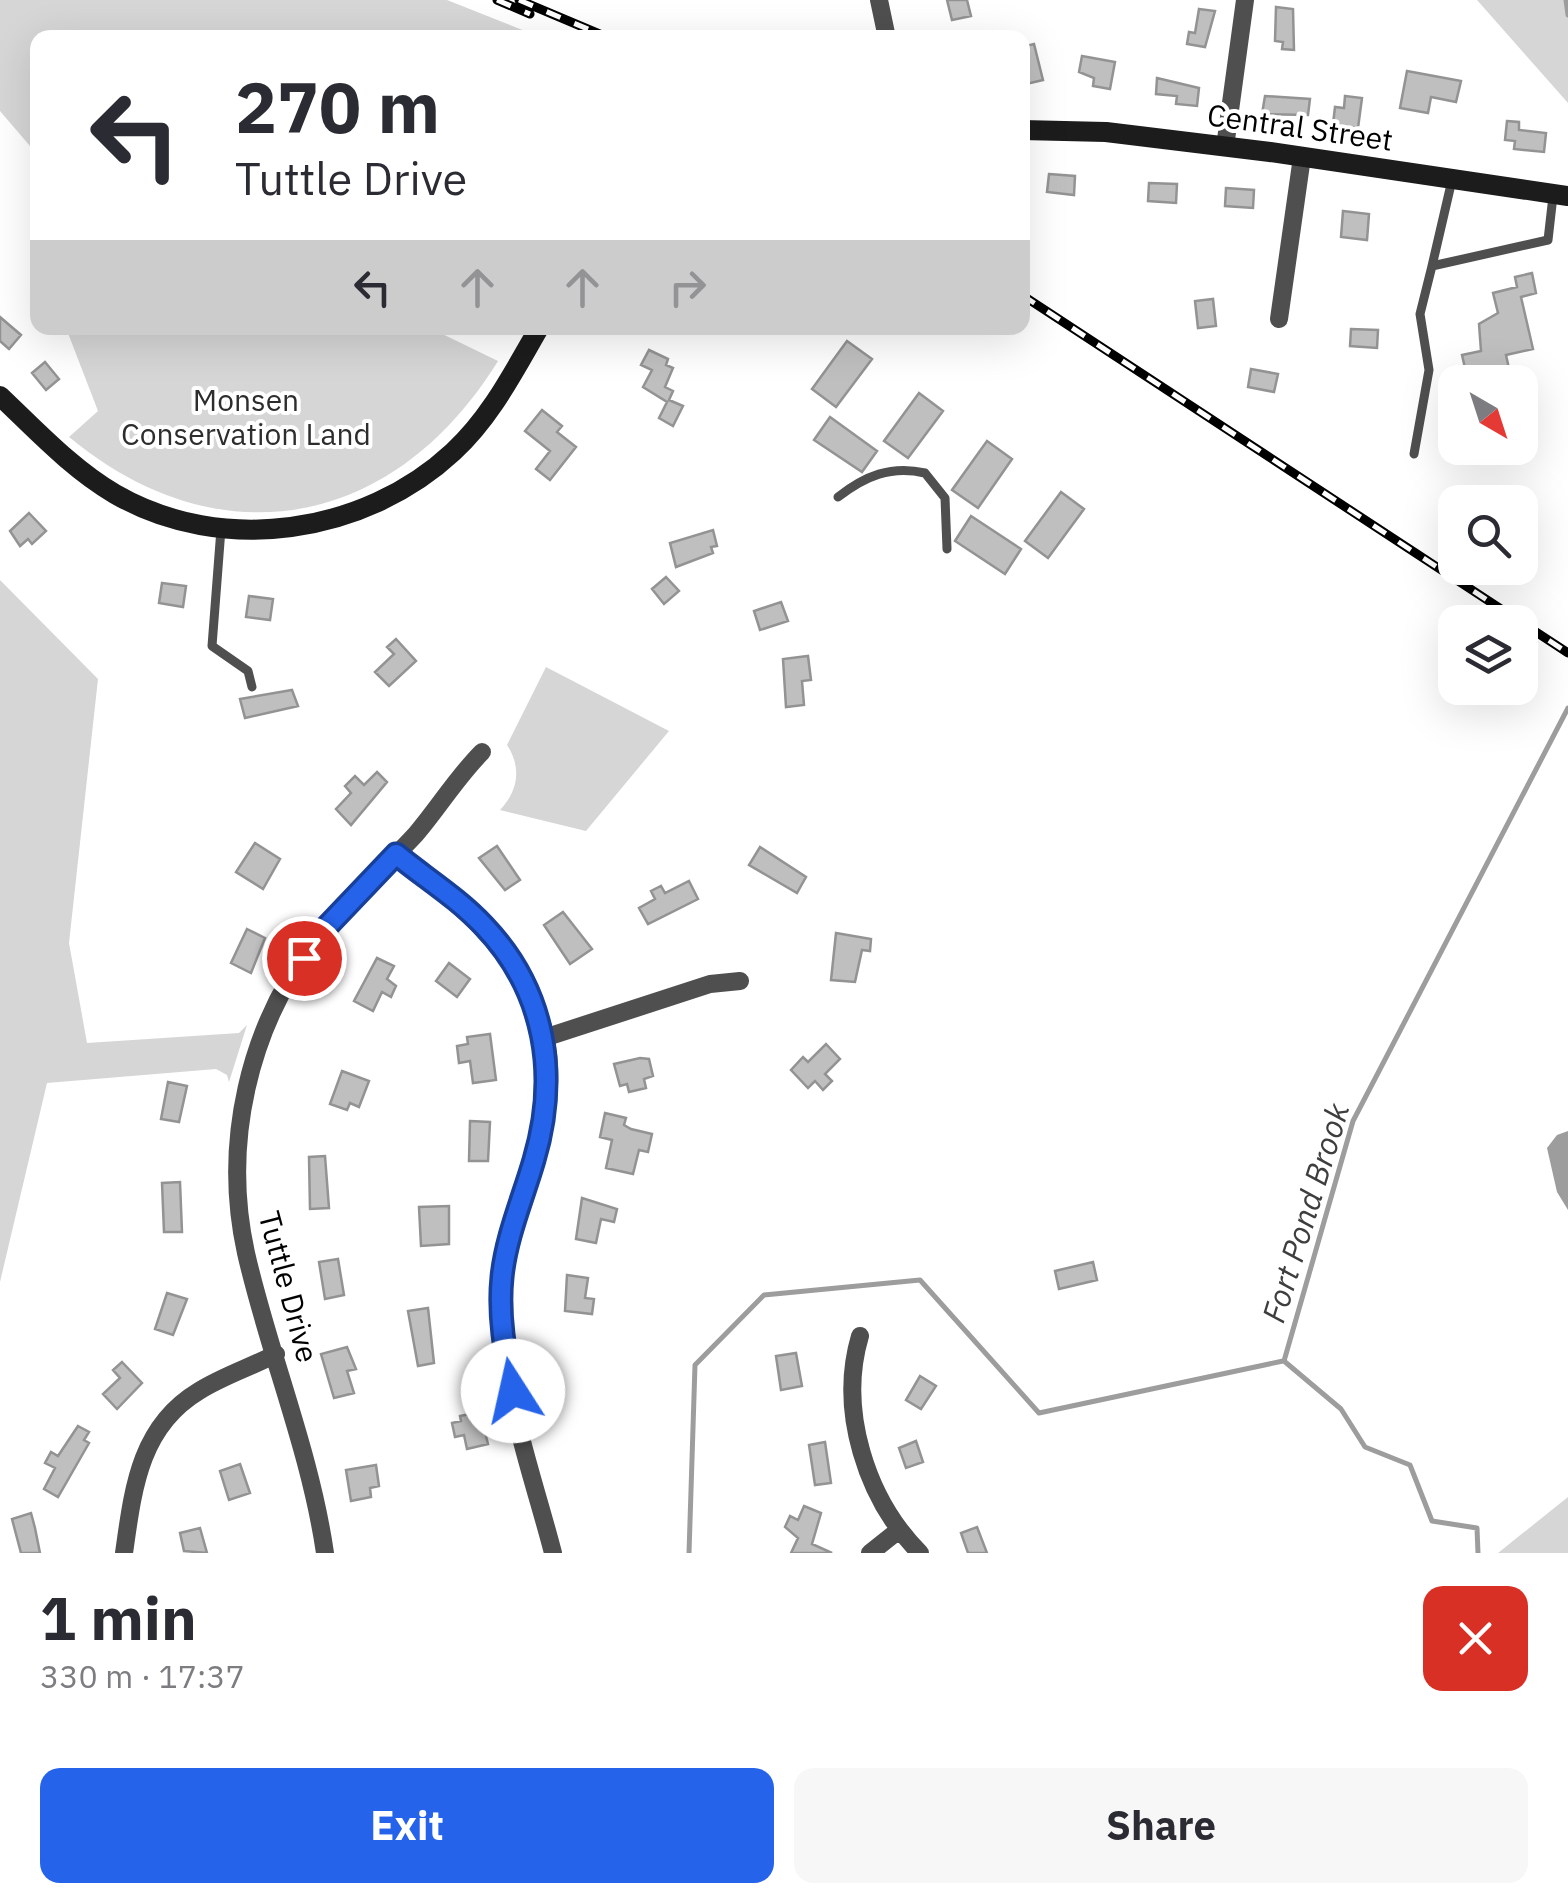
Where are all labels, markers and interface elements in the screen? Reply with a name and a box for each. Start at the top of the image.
text: 270 m [235,61,440,152]
icon: left [70,70,200,200]
street label: Central Street [1205,94,1396,159]
text: Tuttle Drive [235,149,467,207]
icon: left [345,260,400,315]
icon: ahead [450,260,505,315]
icon: ahead [555,260,610,315]
icon: right [660,260,715,315]
north arrow [1438,365,1538,465]
map controls [1438,365,1538,705]
park label: Monsen Conservation Land [121,380,371,453]
button: search [1438,485,1538,585]
button: layers [1438,605,1538,705]
pin [262,916,347,1001]
icon: arrive [277,931,332,986]
water label: Fort Pond Brook [1252,1097,1359,1327]
street label: Tuttle Drive [251,1207,328,1366]
position arrow [461,1339,565,1443]
text: 1 min [40,1578,197,1657]
button: close [1423,1586,1528,1691]
text: 330 m · 17:37 [40,1655,245,1697]
button: Exit [40,1768,774,1883]
button: Share [794,1768,1528,1883]

